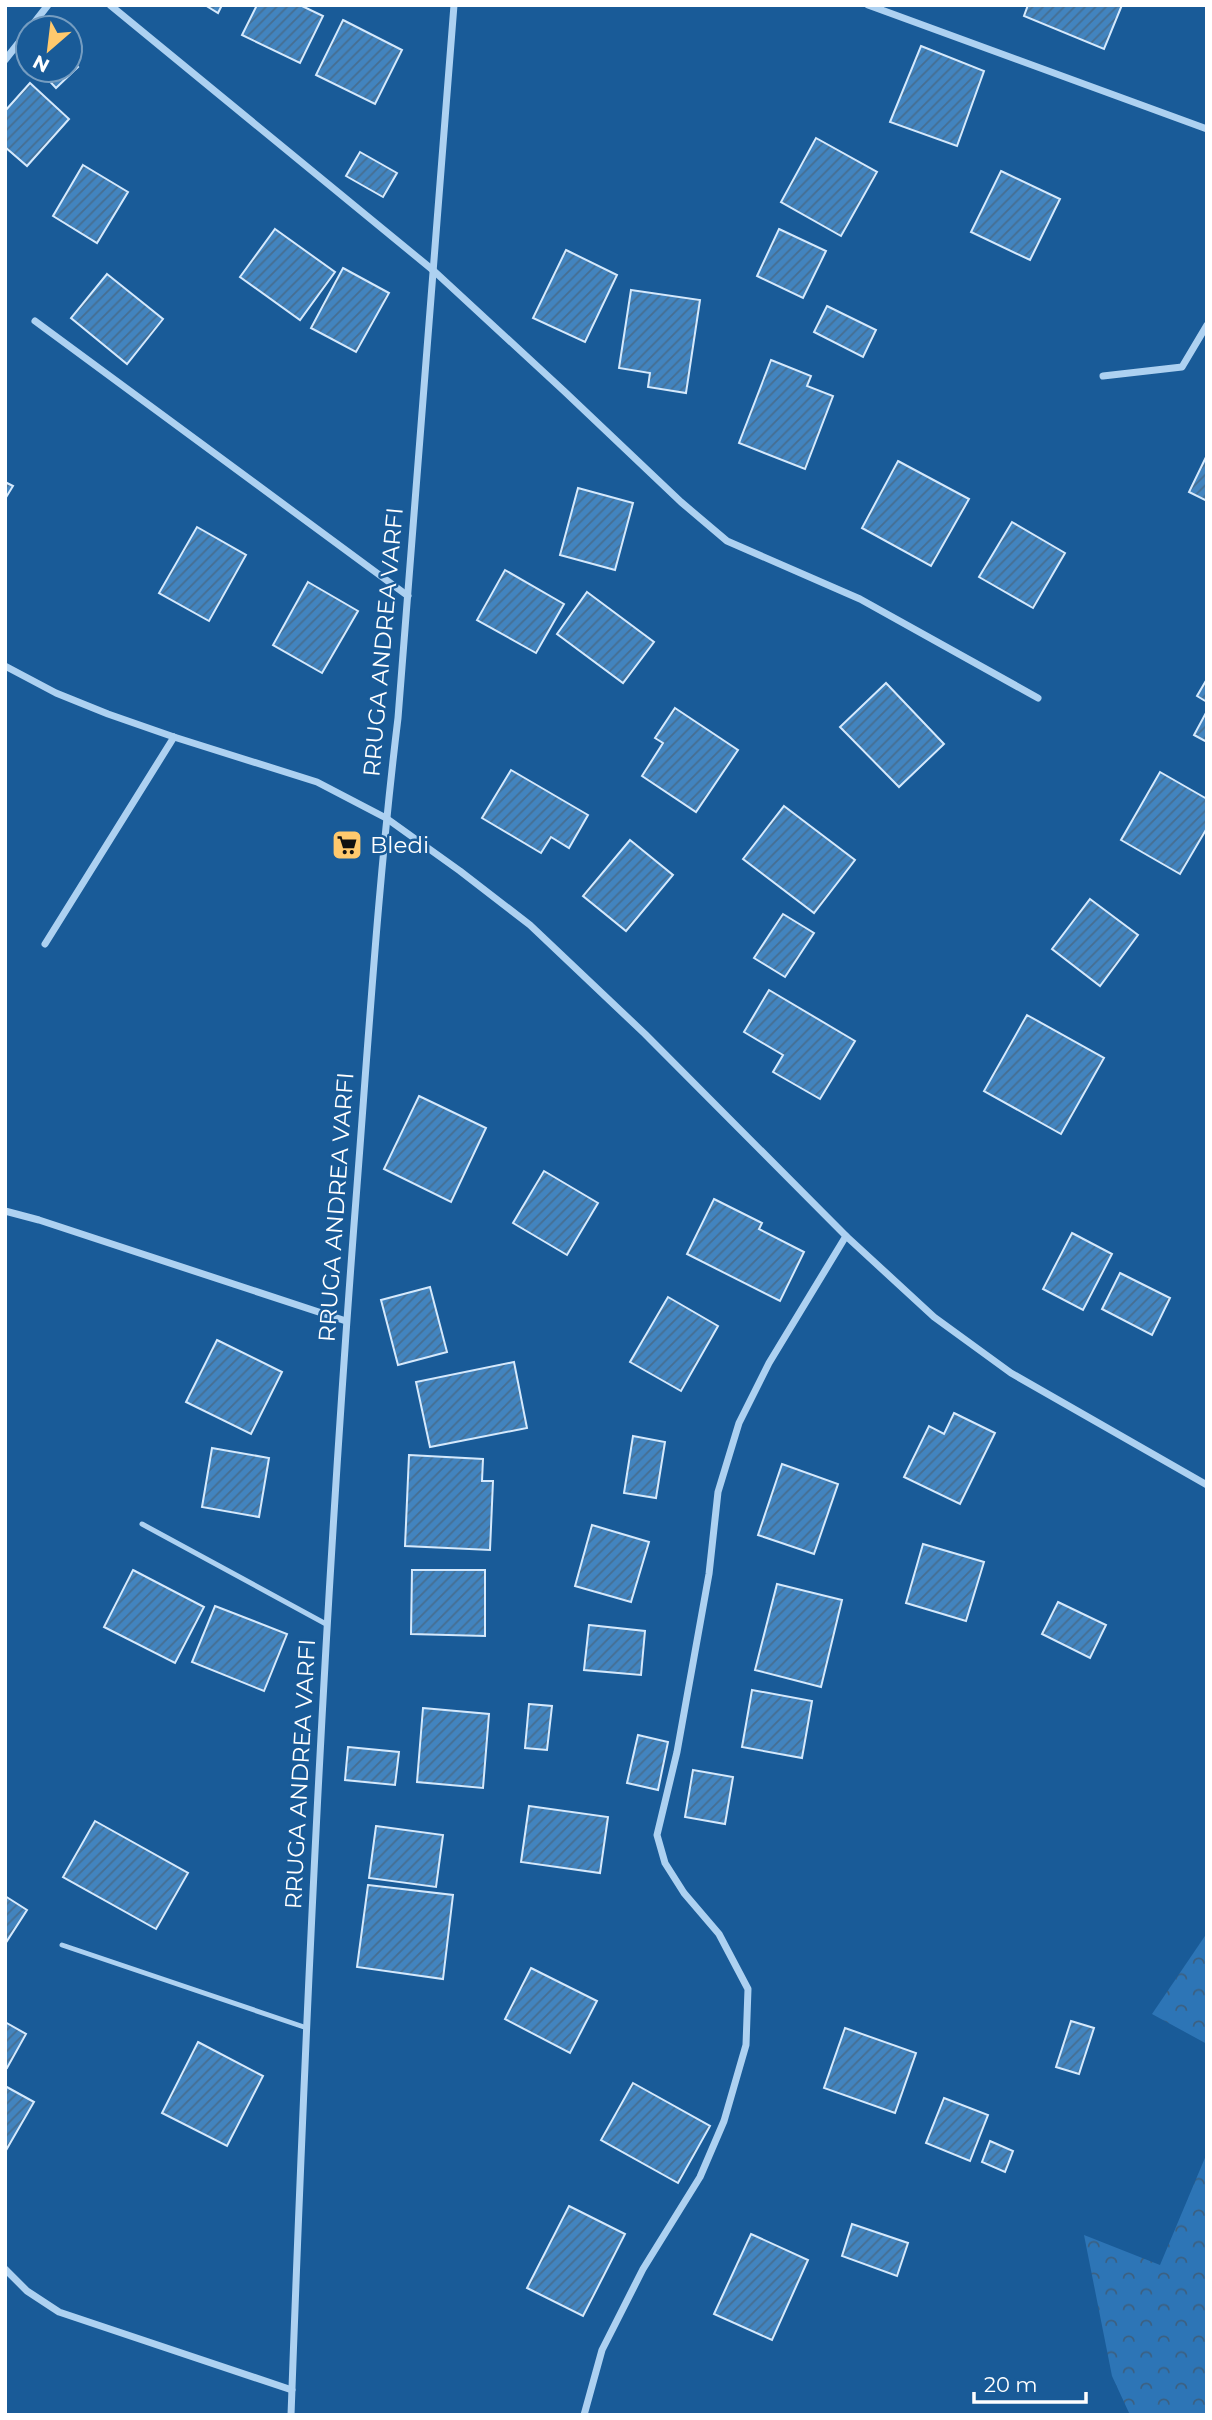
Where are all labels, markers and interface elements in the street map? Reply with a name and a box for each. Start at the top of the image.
north arrow [14,14,84,84]
text: N [29,50,53,77]
street label: RRUGA ANDREA VARFI [357,506,409,778]
supermarket icon: Bledi [330,828,364,862]
place label: Bledi [370,831,429,859]
street label: RRUGA ANDREA VARFI [313,1071,359,1343]
street label: RRUGA ANDREA VARFI [279,1638,321,1910]
scale bar [974,2360,1086,2404]
text: 20 m [984,2372,1038,2397]

